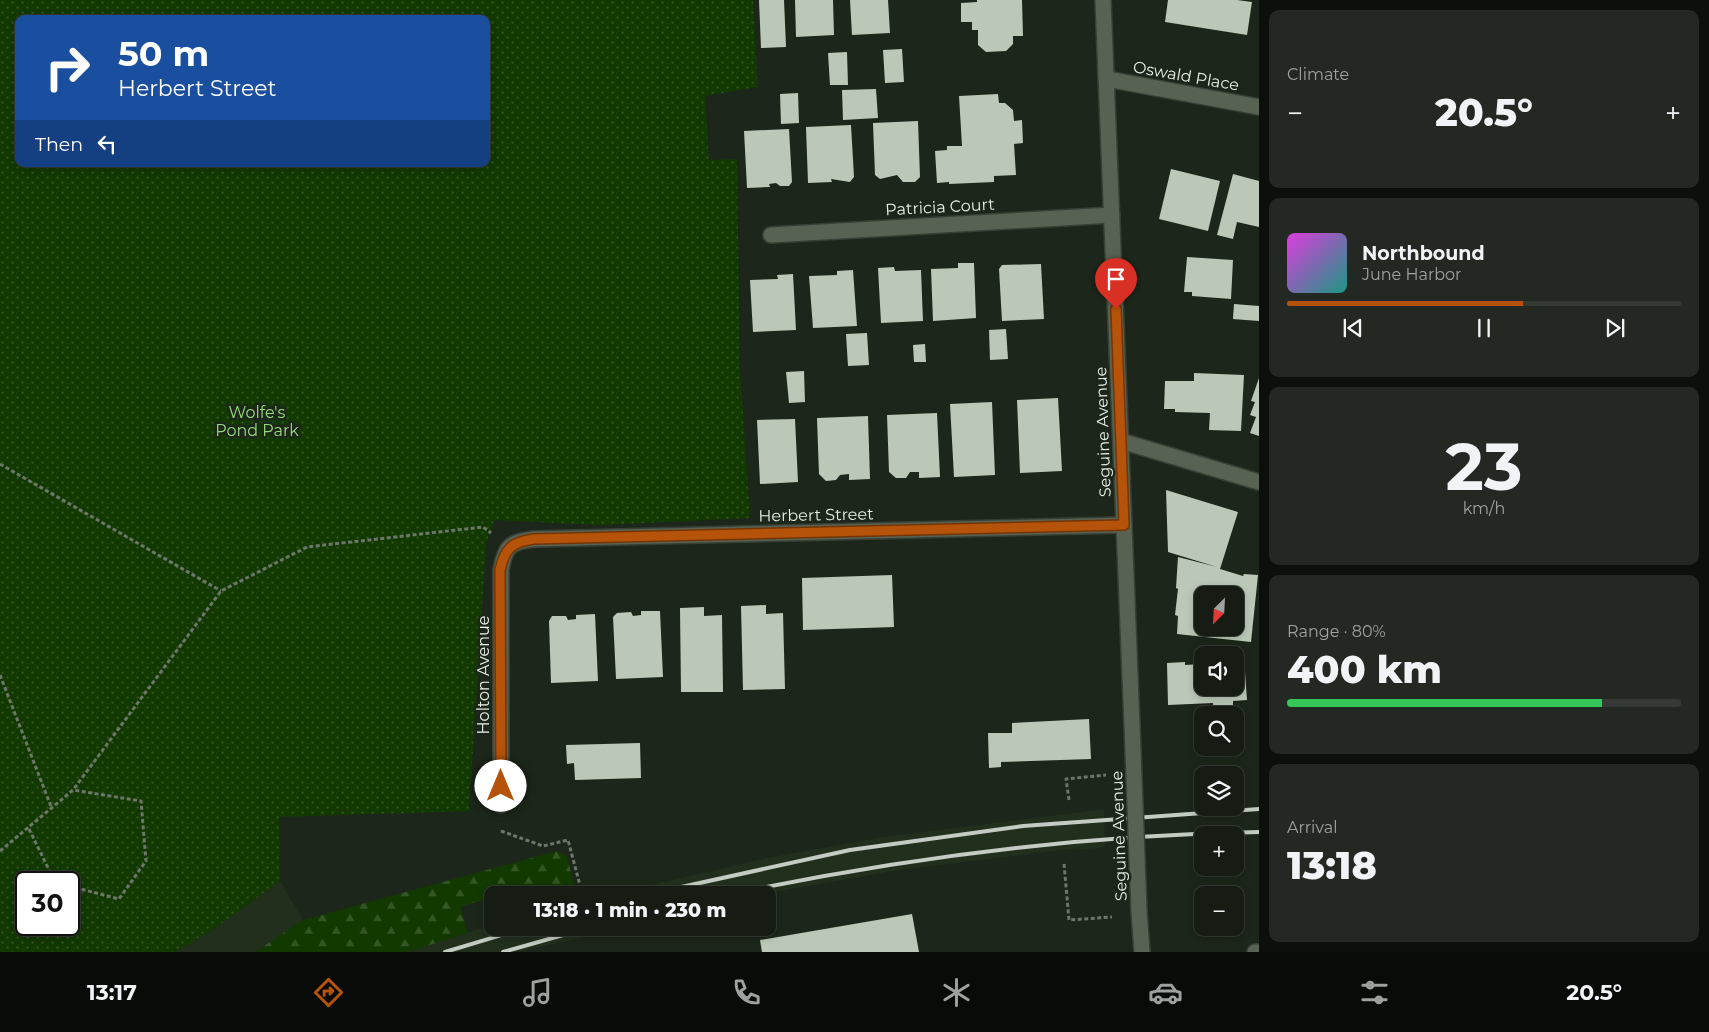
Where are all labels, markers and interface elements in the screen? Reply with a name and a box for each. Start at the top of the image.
text: 50 m [118,32,209,75]
icon: right [35,35,100,100]
street label: Oswald Place [1131,57,1241,95]
text: Climate [1287,65,1349,84]
text: Herbert Street [118,75,276,102]
text: 20.5° [1435,89,1533,136]
text: − [1287,96,1303,130]
text: + [1665,96,1681,130]
icon: left [93,130,121,158]
text: Then [35,133,83,156]
street label: Patricia Court [885,195,996,219]
text: Northbound [1362,242,1485,265]
pin [1095,258,1137,309]
icon: arrive [1102,265,1130,293]
text: June Harbor [1362,265,1461,284]
icon: previous [1339,314,1367,342]
icon: pause [1470,314,1498,342]
icon: next [1601,314,1629,342]
street label: Seguine Avenue [1091,366,1115,498]
park label: Wolfe's Pond Park [215,403,299,440]
text: 23 [1446,427,1522,506]
text: km/h [1463,499,1505,518]
street label: Herbert Street [758,504,874,526]
north arrow [1194,586,1244,636]
map controls [1194,586,1244,936]
street label: Holton Avenue [474,616,493,734]
text: Range · 80% [1287,622,1386,641]
button: sound [1194,646,1244,696]
text: 400 km [1287,646,1442,693]
button: search [1194,706,1244,756]
position arrow [474,759,526,811]
button: layers [1194,766,1244,816]
street label: Seguine Avenue [1107,770,1131,902]
text: Arrival [1287,818,1337,837]
button: + [1194,826,1244,876]
text: 13:18 [1287,842,1377,889]
speed limit sign: 30 [15,871,80,936]
button: − [1194,886,1244,936]
text: 13:18 · 1 min · 230 m [534,899,726,922]
icon: directions [311,975,346,1010]
icon: music [520,975,555,1010]
icon: phone [729,975,764,1010]
icon: climate [939,975,974,1010]
icon: car [1148,975,1183,1010]
icon: filters [1357,975,1392,1010]
text: 13:17 [87,979,137,1006]
text: 20.5° [1566,979,1622,1006]

